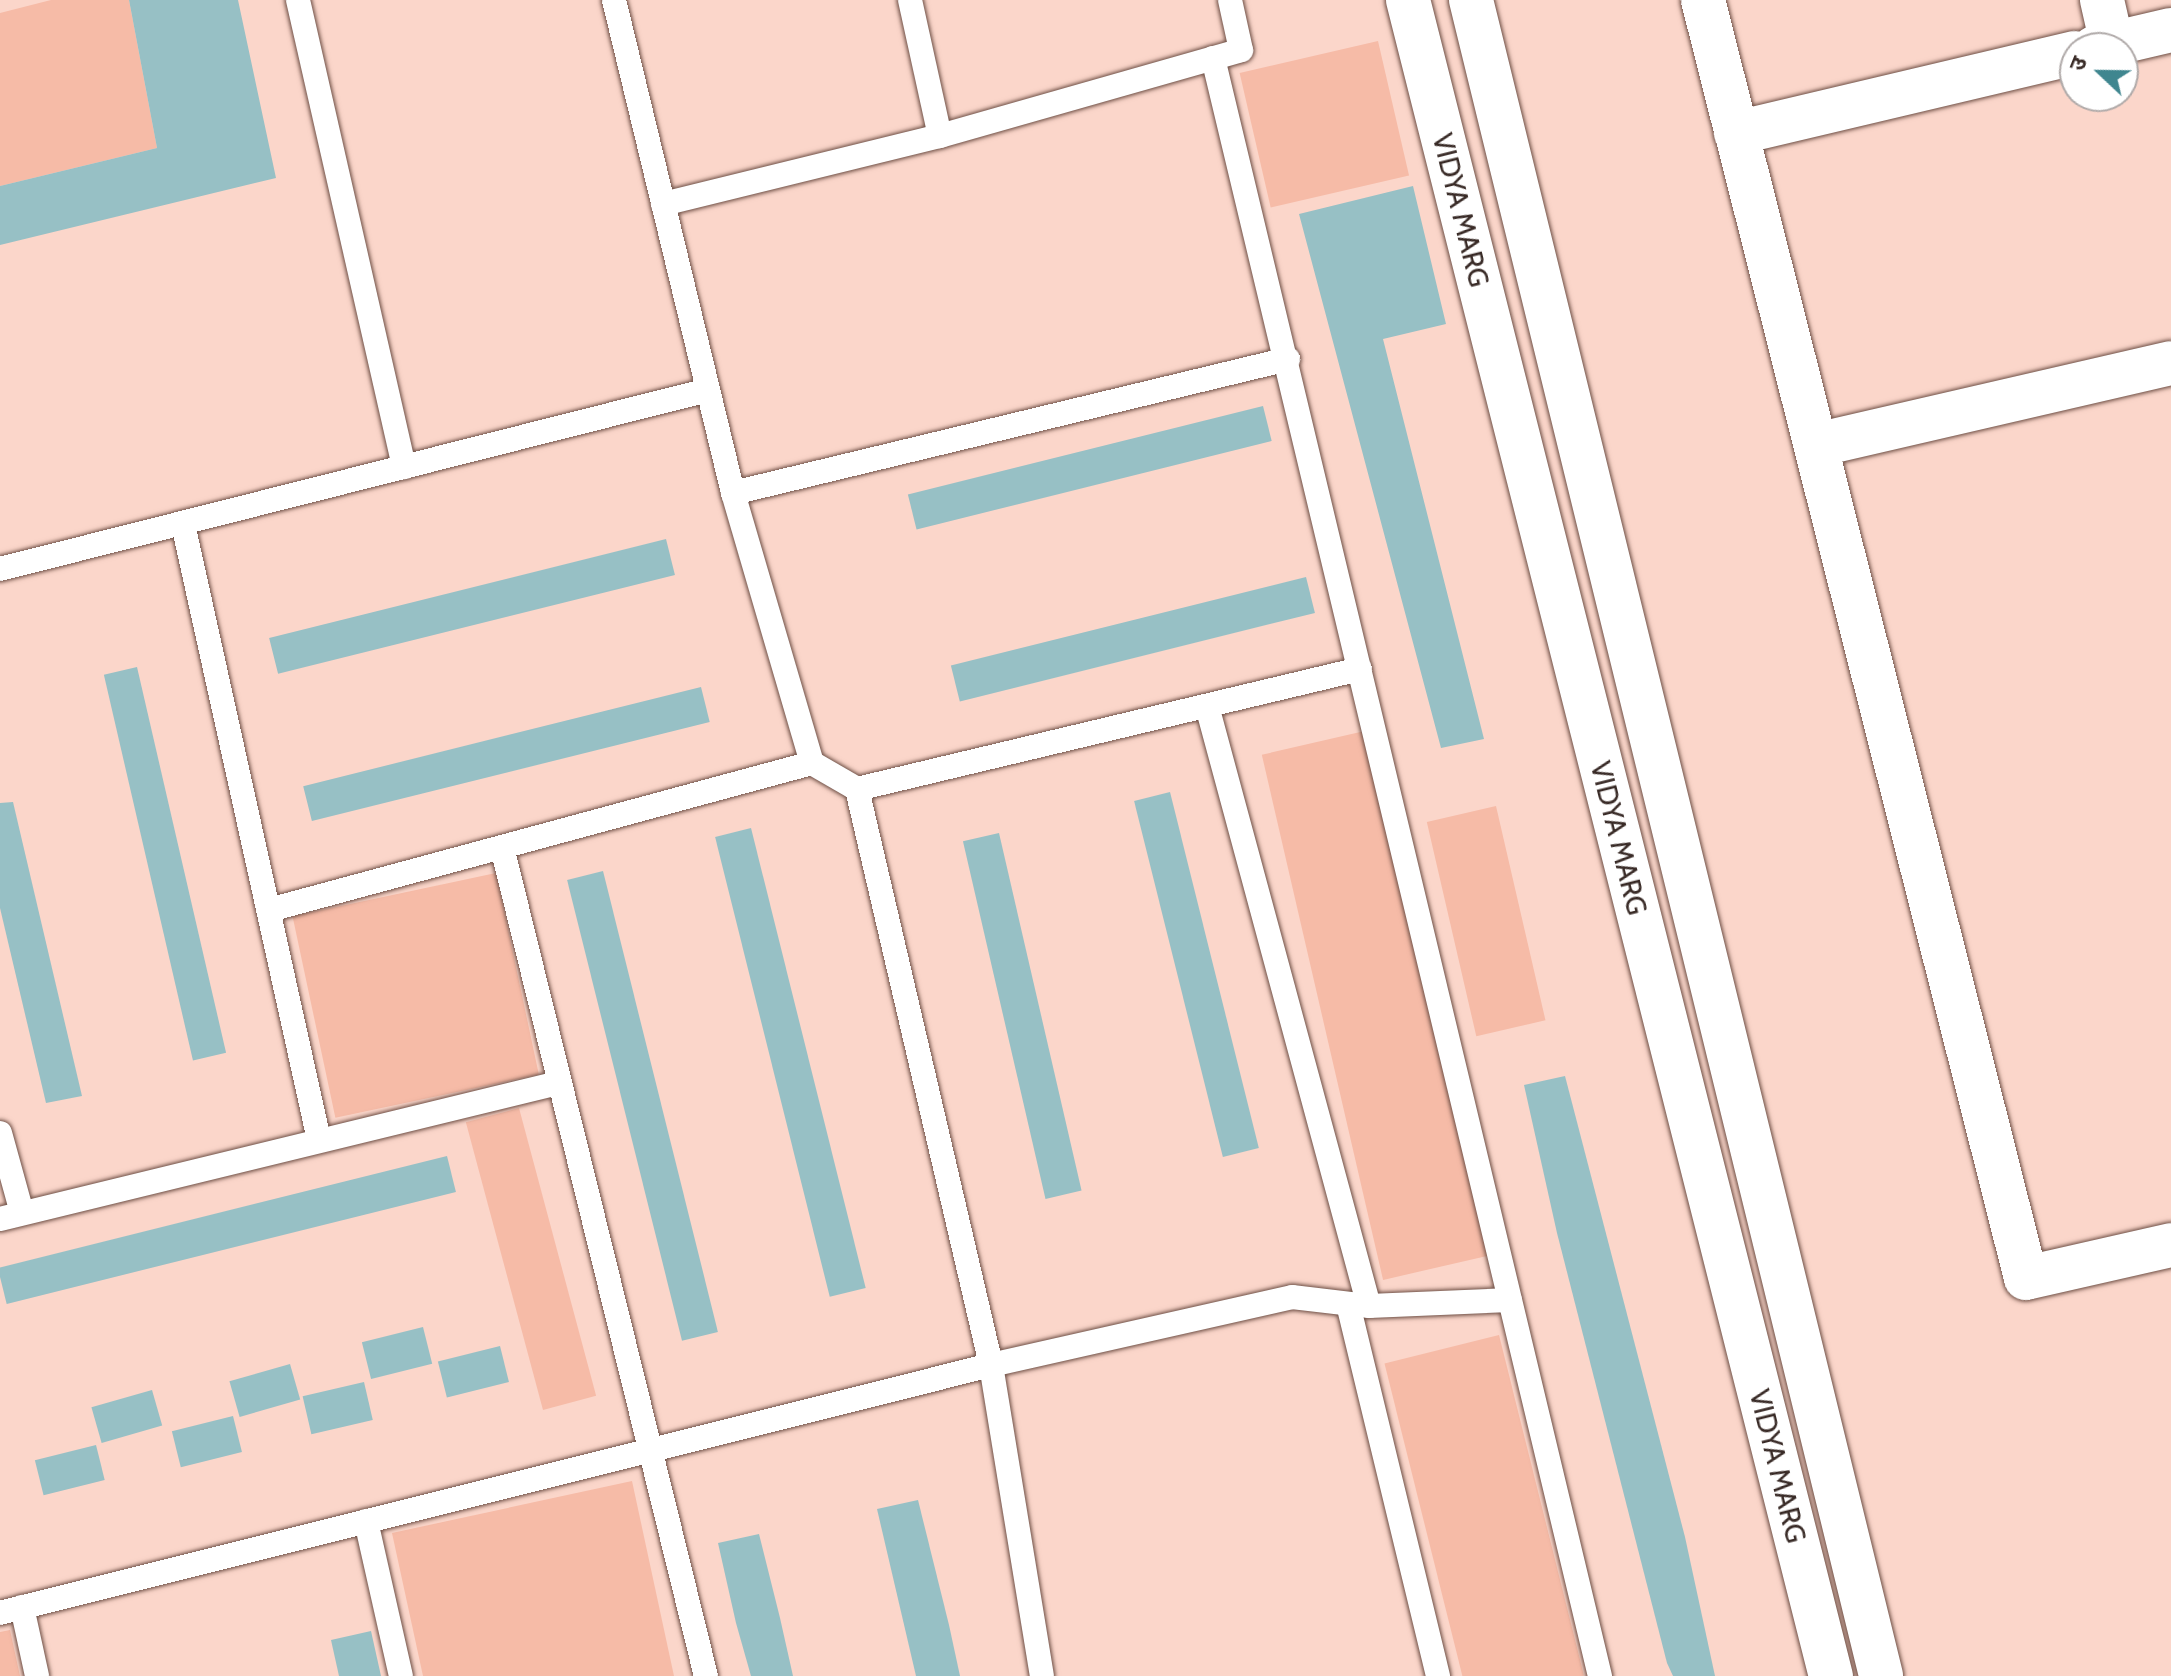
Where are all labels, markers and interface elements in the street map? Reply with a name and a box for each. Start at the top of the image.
north arrow [2059,32,2139,112]
text: उ [2063,53,2093,75]
street label: VIDYA MARG [1426,130,1496,290]
street label: VIDYA MARG [1584,758,1654,918]
street label: VIDYA MARG [1743,1386,1813,1546]

